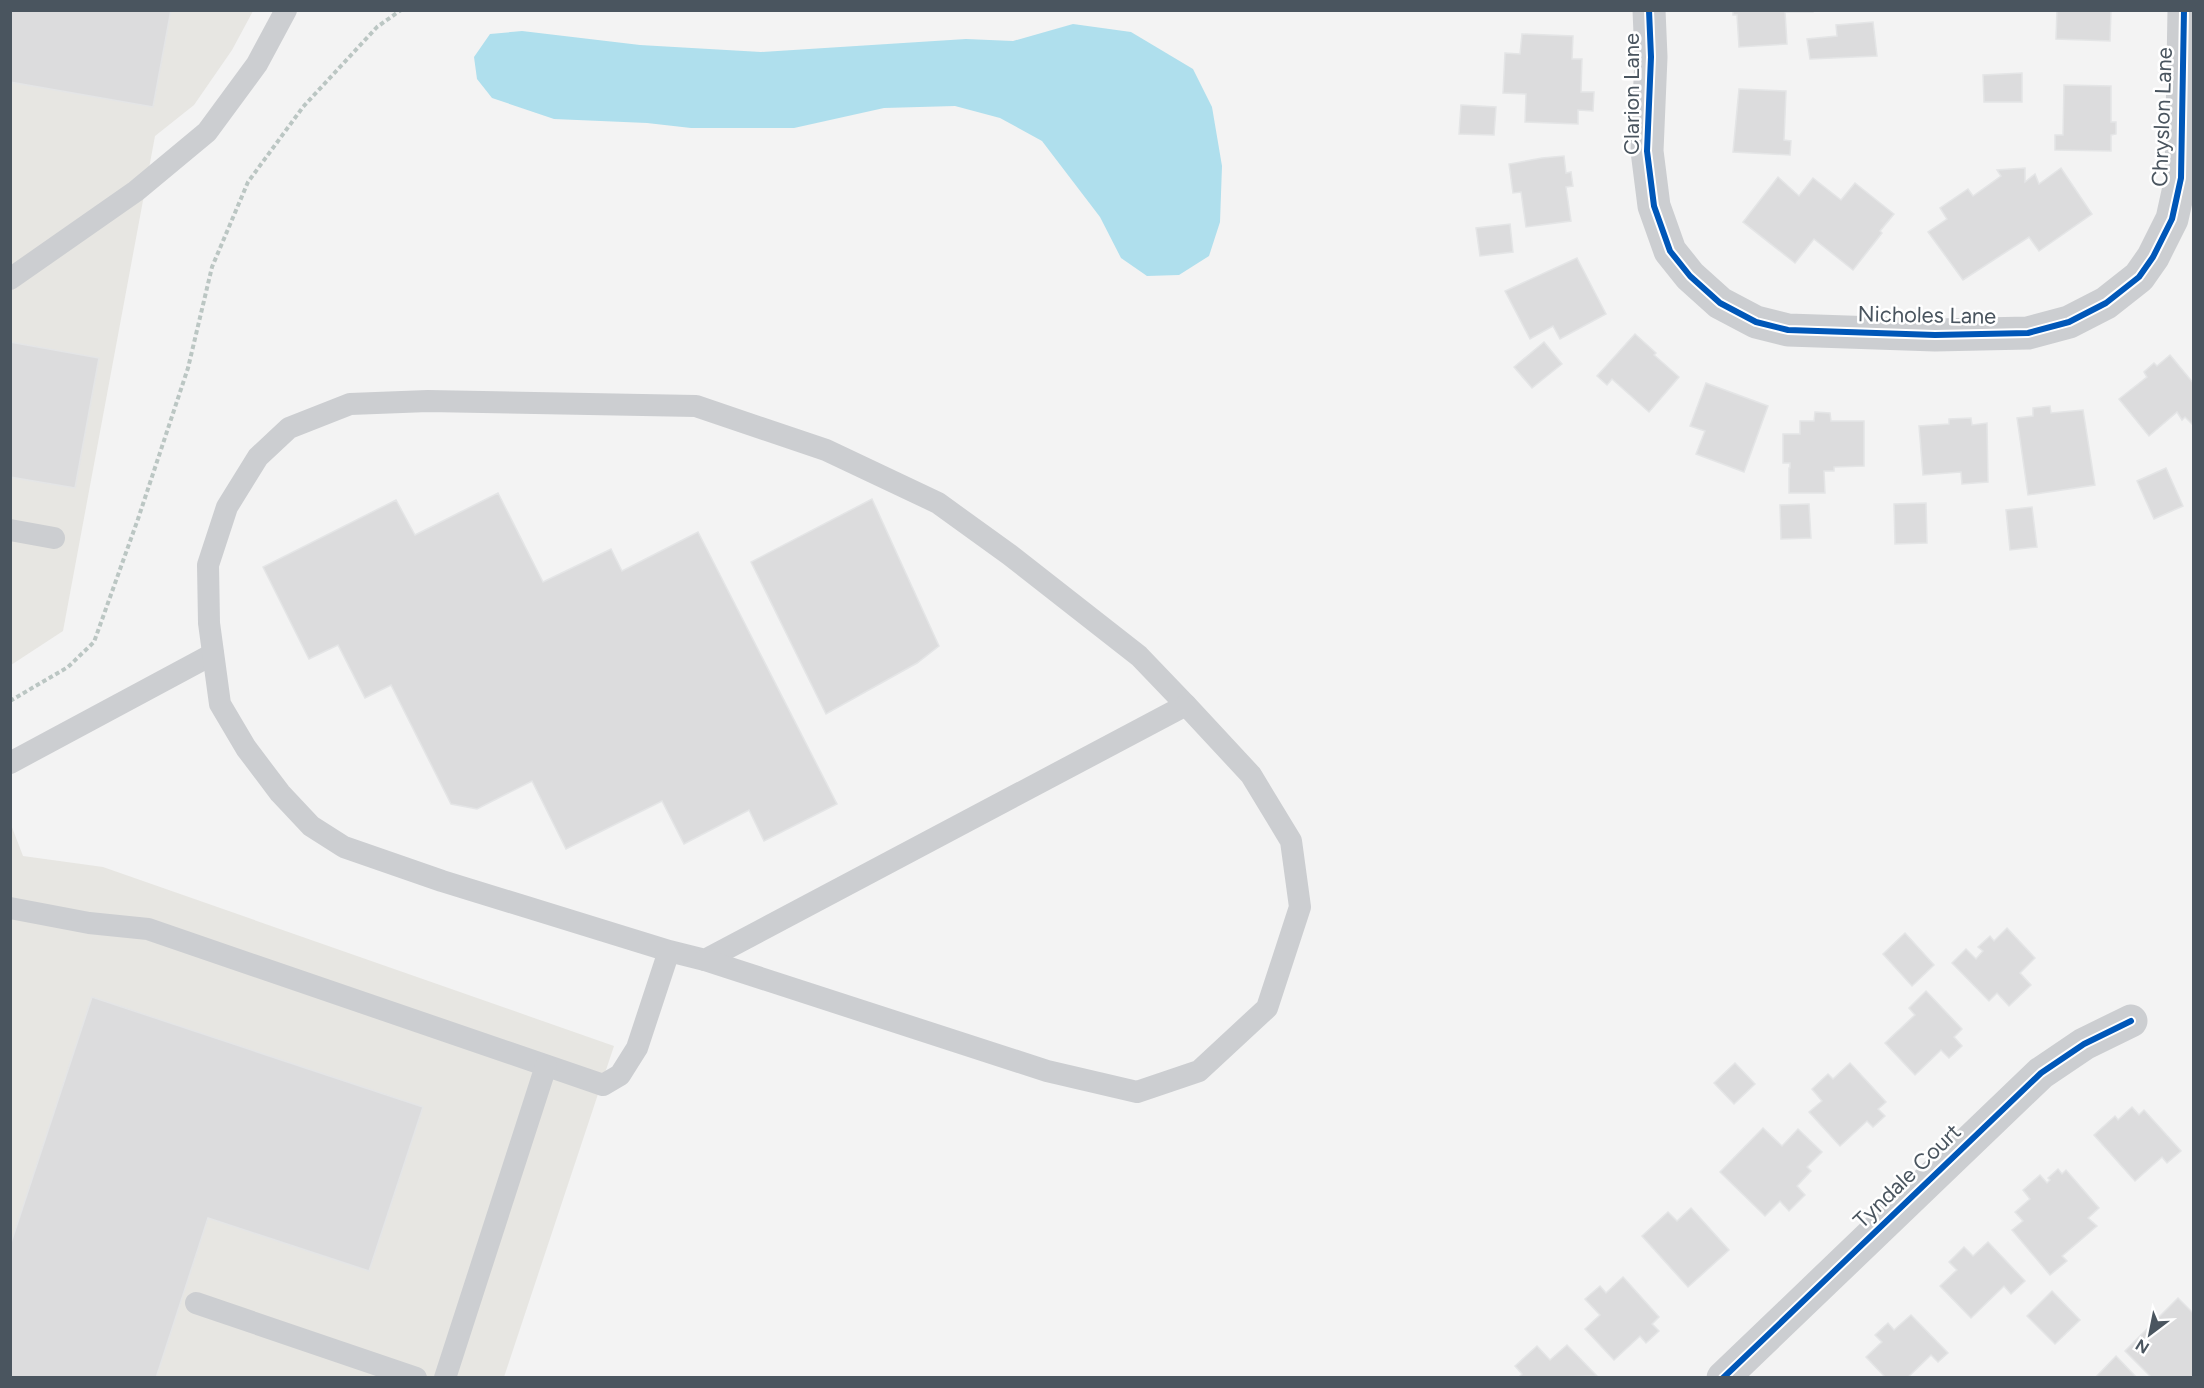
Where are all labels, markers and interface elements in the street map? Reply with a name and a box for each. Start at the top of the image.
street label: Clarion Lane [1618,33,1645,155]
street label: Chryslon Lane [2146,47,2178,187]
street label: Nicholes Lane [1857,300,1997,330]
street label: Tyndale Court [1848,1118,1966,1234]
north arrow [2120,1304,2180,1364]
text: N [2132,1335,2153,1358]

